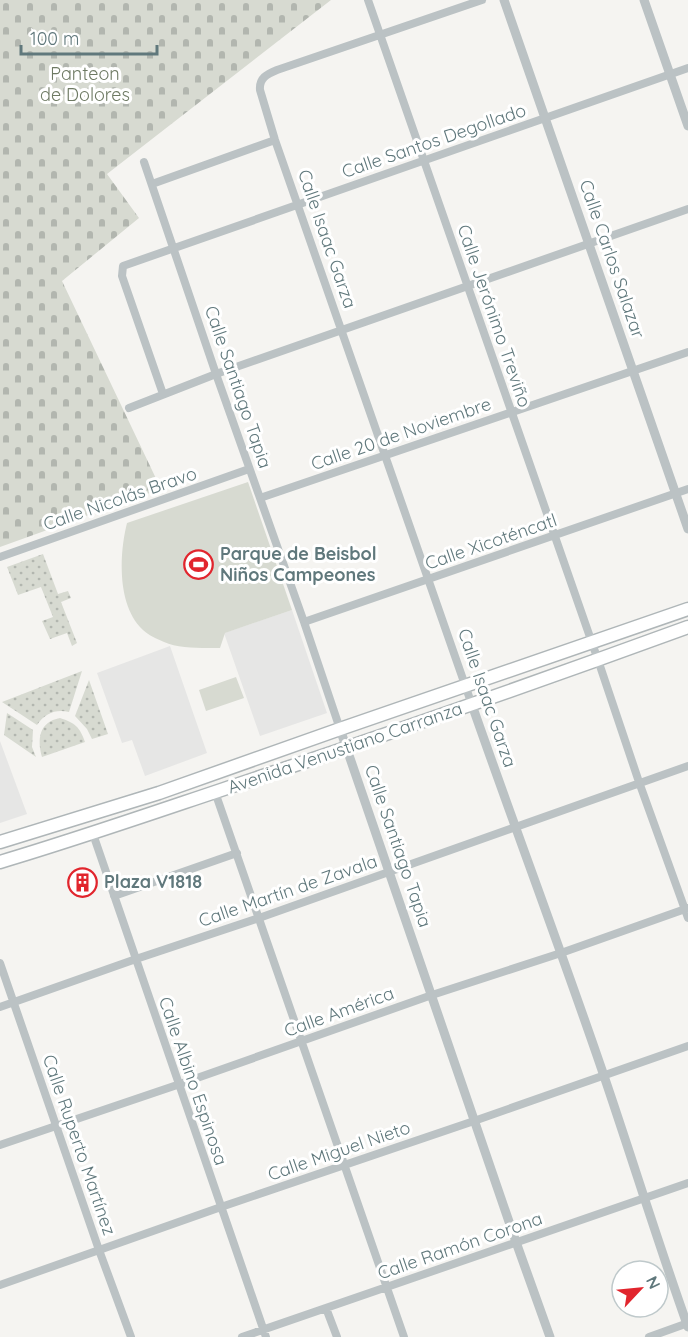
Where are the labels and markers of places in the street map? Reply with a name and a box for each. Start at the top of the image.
place label: Parque de Beisbol Niños Campeones [220,542,377,586]
sports icon: Parque de Beisbol Niños Campeones [183,548,215,580]
building icon: Plaza V1818 [67,866,99,898]
place label: Plaza V1818 [104,870,202,893]

